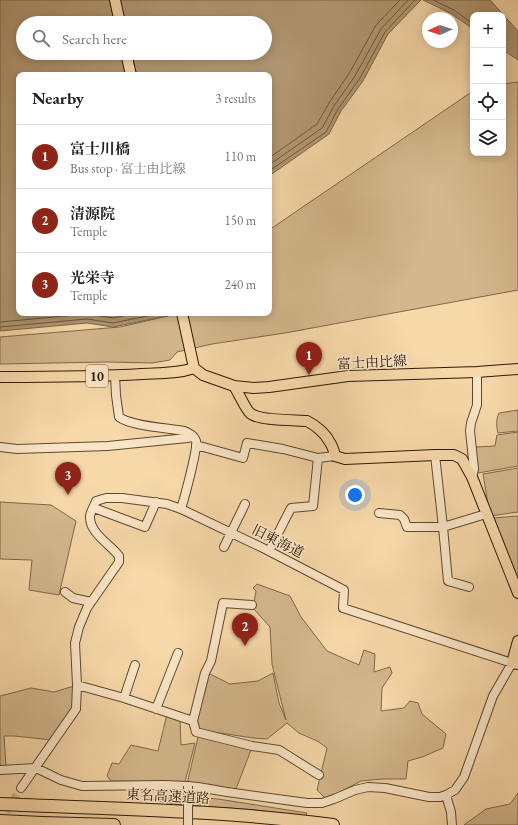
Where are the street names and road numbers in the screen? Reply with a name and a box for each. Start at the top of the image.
street label: 富士由比線 [337,351,407,373]
road number: 10 [86,365,108,387]
street label: 旧東海道 [249,520,307,562]
street label: 東名高速道路 [126,785,210,807]

